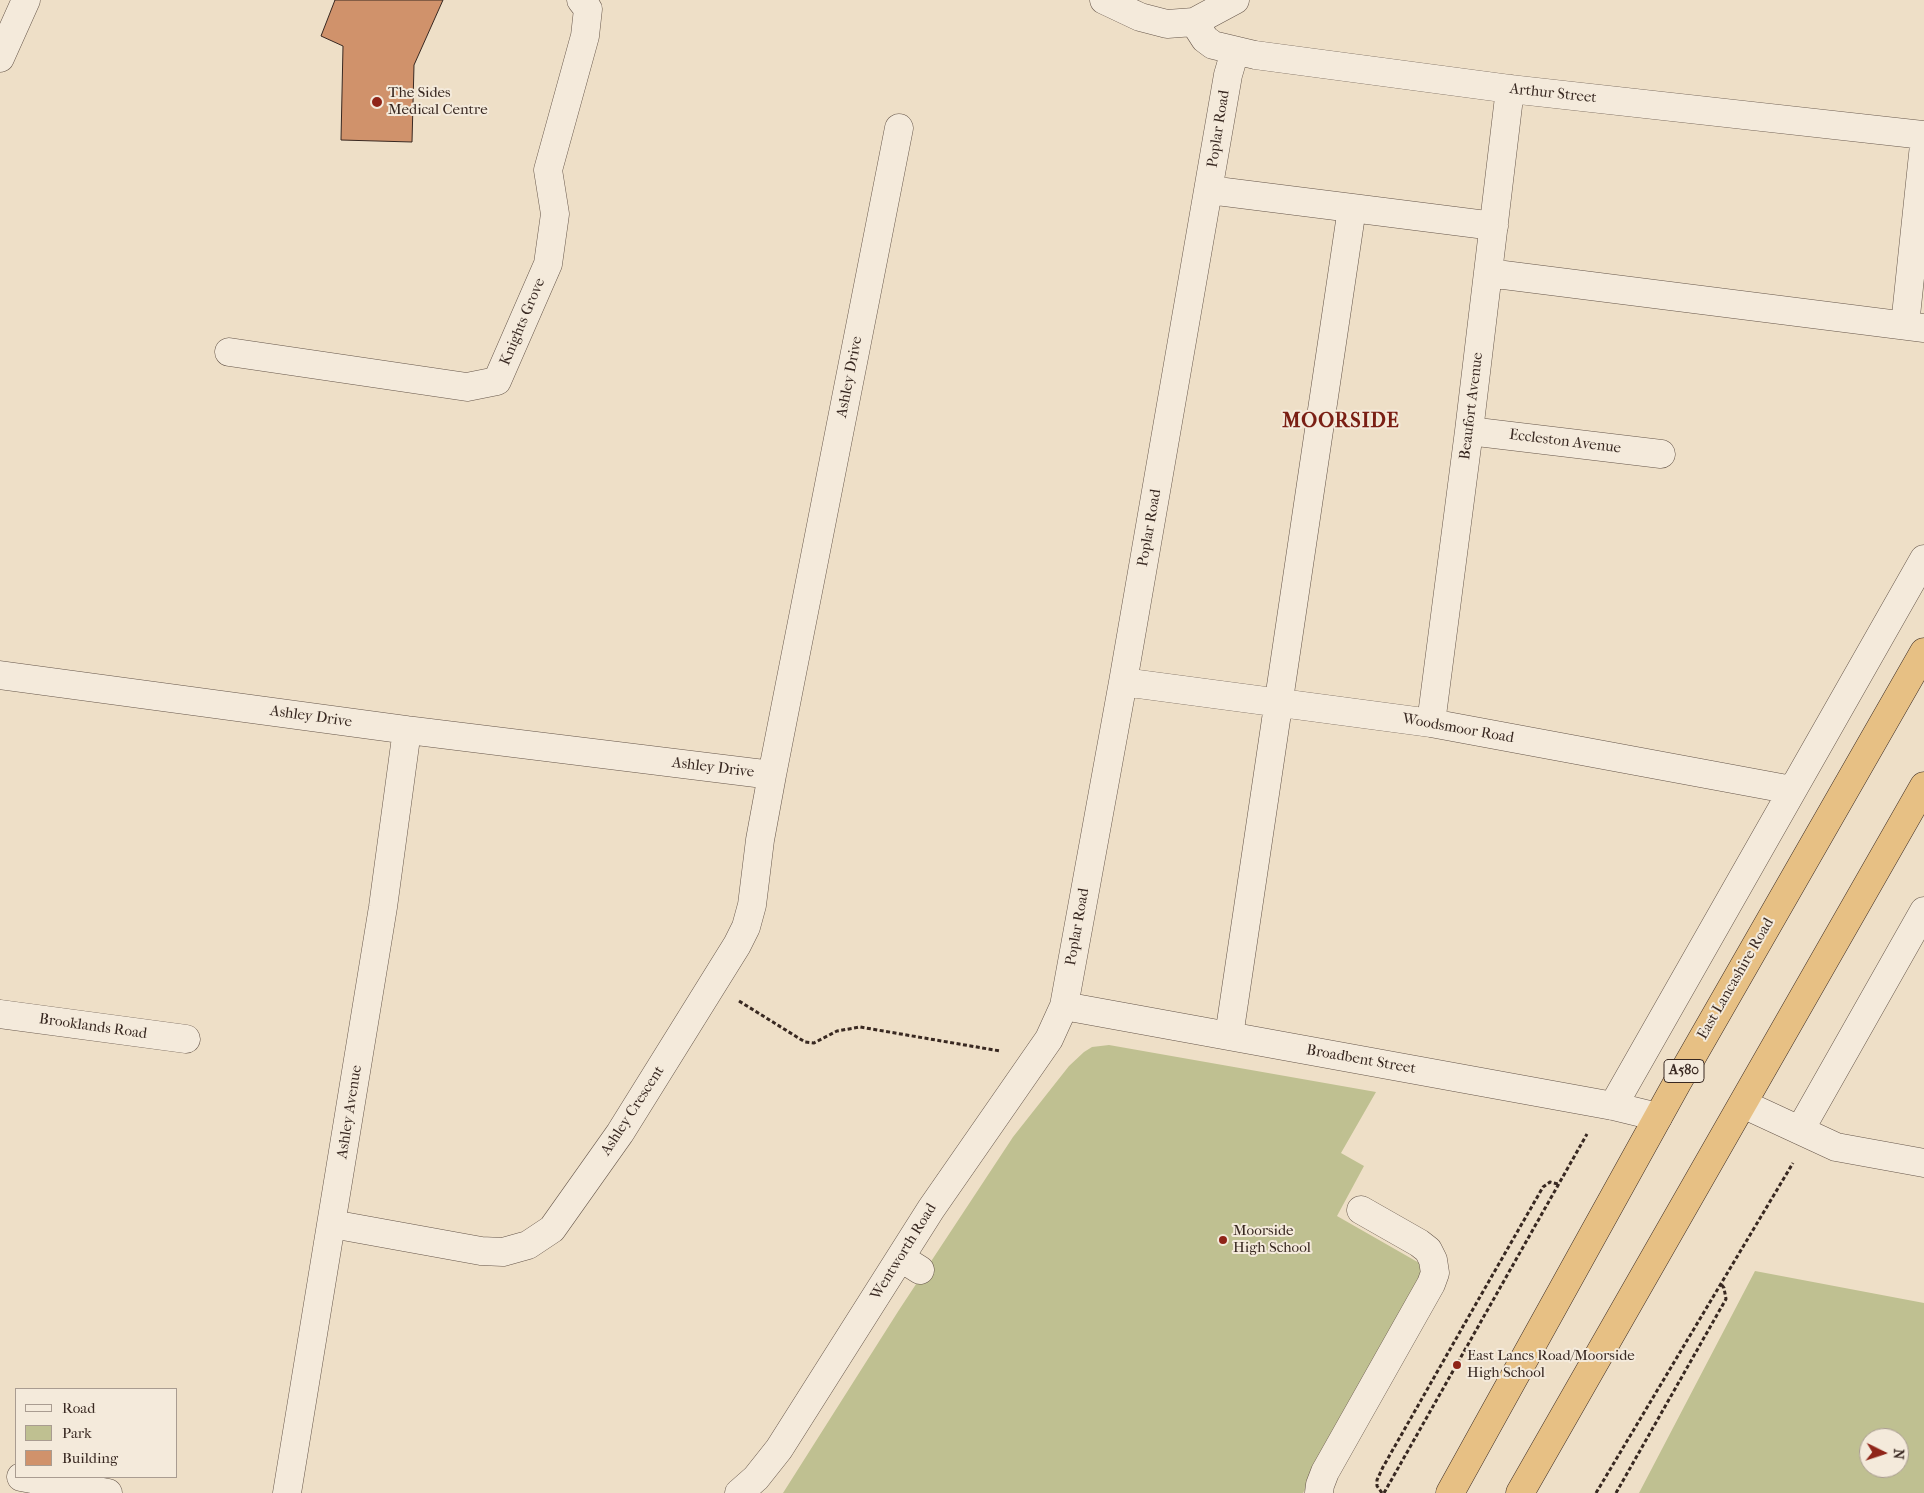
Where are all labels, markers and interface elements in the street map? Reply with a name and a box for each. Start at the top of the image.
street label: Arthur Street [1509,80,1597,108]
place label: The Sides Medical Centre [388,84,488,119]
street label: Poplar Road [1204,89,1234,169]
marker: The Sides Medical Centre [370,95,384,109]
street label: Knights Grove [496,276,550,368]
street label: Ashley Drive [833,335,867,419]
street label: Beaufort Avenue [1456,351,1488,461]
district label: MOORSIDE [1281,410,1401,434]
street label: Eccleston Avenue [1508,426,1622,458]
street label: Poplar Road [1134,488,1166,568]
street label: Ashley Drive [269,702,353,732]
street label: Woodsmoor Road [1401,710,1515,748]
street label: Ashley Drive [671,754,755,782]
street label: Poplar Road [1062,887,1094,967]
street label: East Lancashire Road [1694,915,1778,1043]
street label: Brooklands Road [38,1011,148,1043]
street label: Broadbent Street [1305,1042,1417,1078]
road number: A580 [1664,1060,1704,1082]
street label: Ashley Crescent [597,1063,669,1159]
street label: Ashley Avenue [334,1064,366,1160]
street label: Wentworth Road [867,1200,941,1304]
place label: Moorside High School [1233,1222,1311,1257]
marker: Moorside High School [1217,1234,1229,1246]
place label: East Lancs Road/Moorside High School [1467,1347,1635,1382]
marker: East Lancs Road/Moorside High School [1451,1359,1463,1371]
legend [15,1388,178,1478]
text: Road [62,1399,95,1417]
text: Park [62,1424,92,1442]
north arrow [1859,1428,1909,1478]
text: N [1890,1448,1907,1460]
text: Building [62,1449,118,1467]

